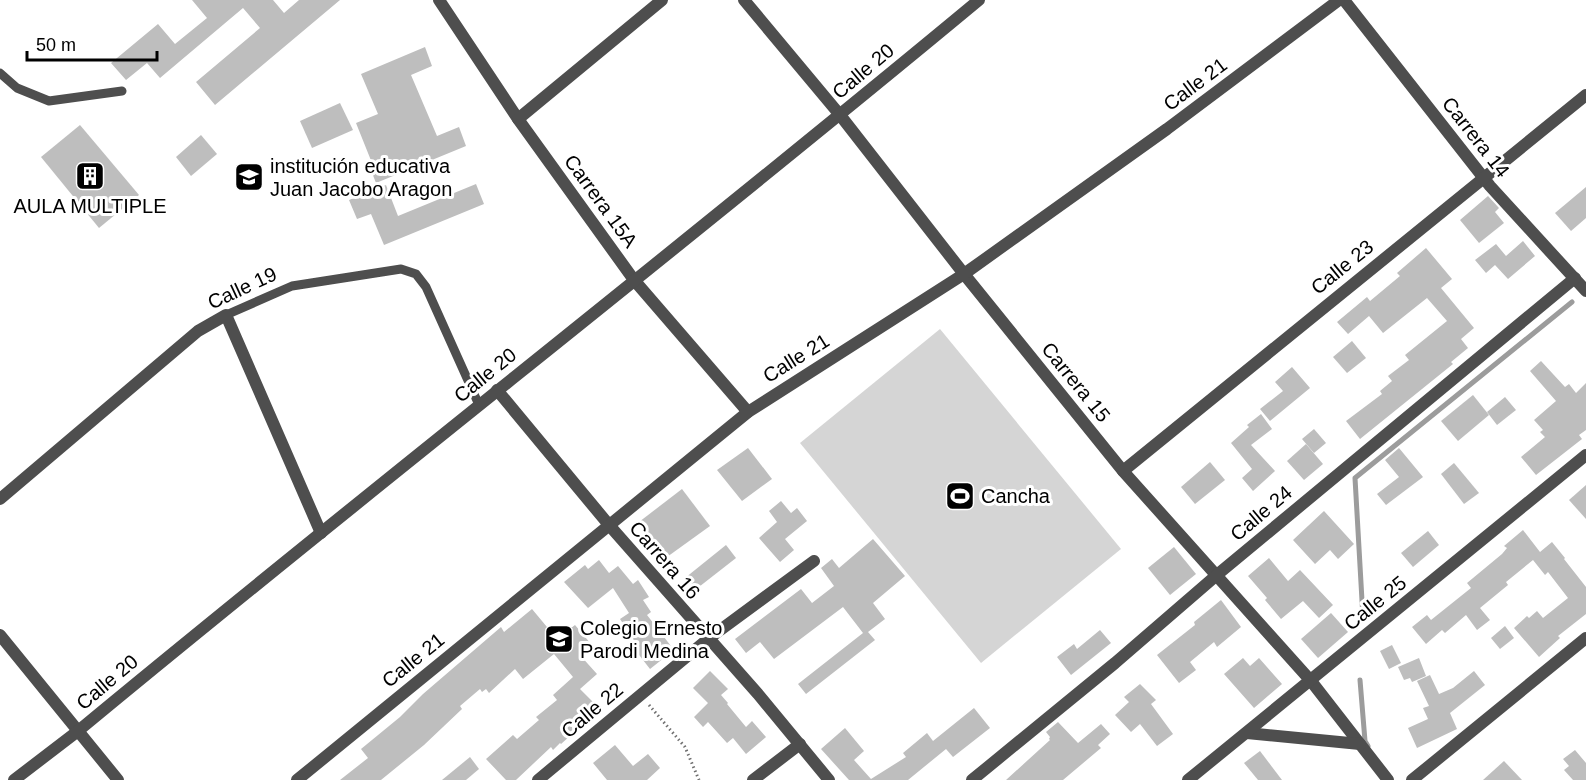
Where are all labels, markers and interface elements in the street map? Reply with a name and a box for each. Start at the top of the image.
scale bar [27,24,158,62]
text: 50 m [36,35,76,55]
street label: Calle 20 [828,39,898,103]
street label: Calle 21 [1159,53,1231,115]
street label: Carrera 14 [1438,93,1514,181]
street label: Carrera 15A [560,150,642,252]
place label: institución educativa Juan Jacobo Aragon [270,155,452,200]
building icon: AULA MULTIPLE [74,160,106,192]
school or university icon: institución educativa Juan Jacobo Aragon [233,161,265,193]
place label: AULA MULTIPLE [13,195,167,217]
street label: Calle 23 [1307,235,1377,299]
street label: Calle 19 [204,263,280,313]
street label: Calle 21 [759,329,833,387]
street label: Carrera 15 [1037,338,1115,426]
street label: Calle 20 [450,343,520,407]
sports icon: Cancha [944,480,976,512]
street label: Calle 24 [1226,481,1296,545]
place label: Cancha [981,485,1051,507]
street label: Carrera 16 [625,517,705,603]
street label: Calle 25 [1340,571,1410,635]
place label: Colegio Ernesto Parodi Medina [580,617,722,662]
school or university icon: Colegio Ernesto Parodi Medina [543,623,575,655]
street label: Calle 21 [378,628,448,692]
street label: Calle 20 [72,650,142,714]
street label: Calle 22 [557,678,627,742]

